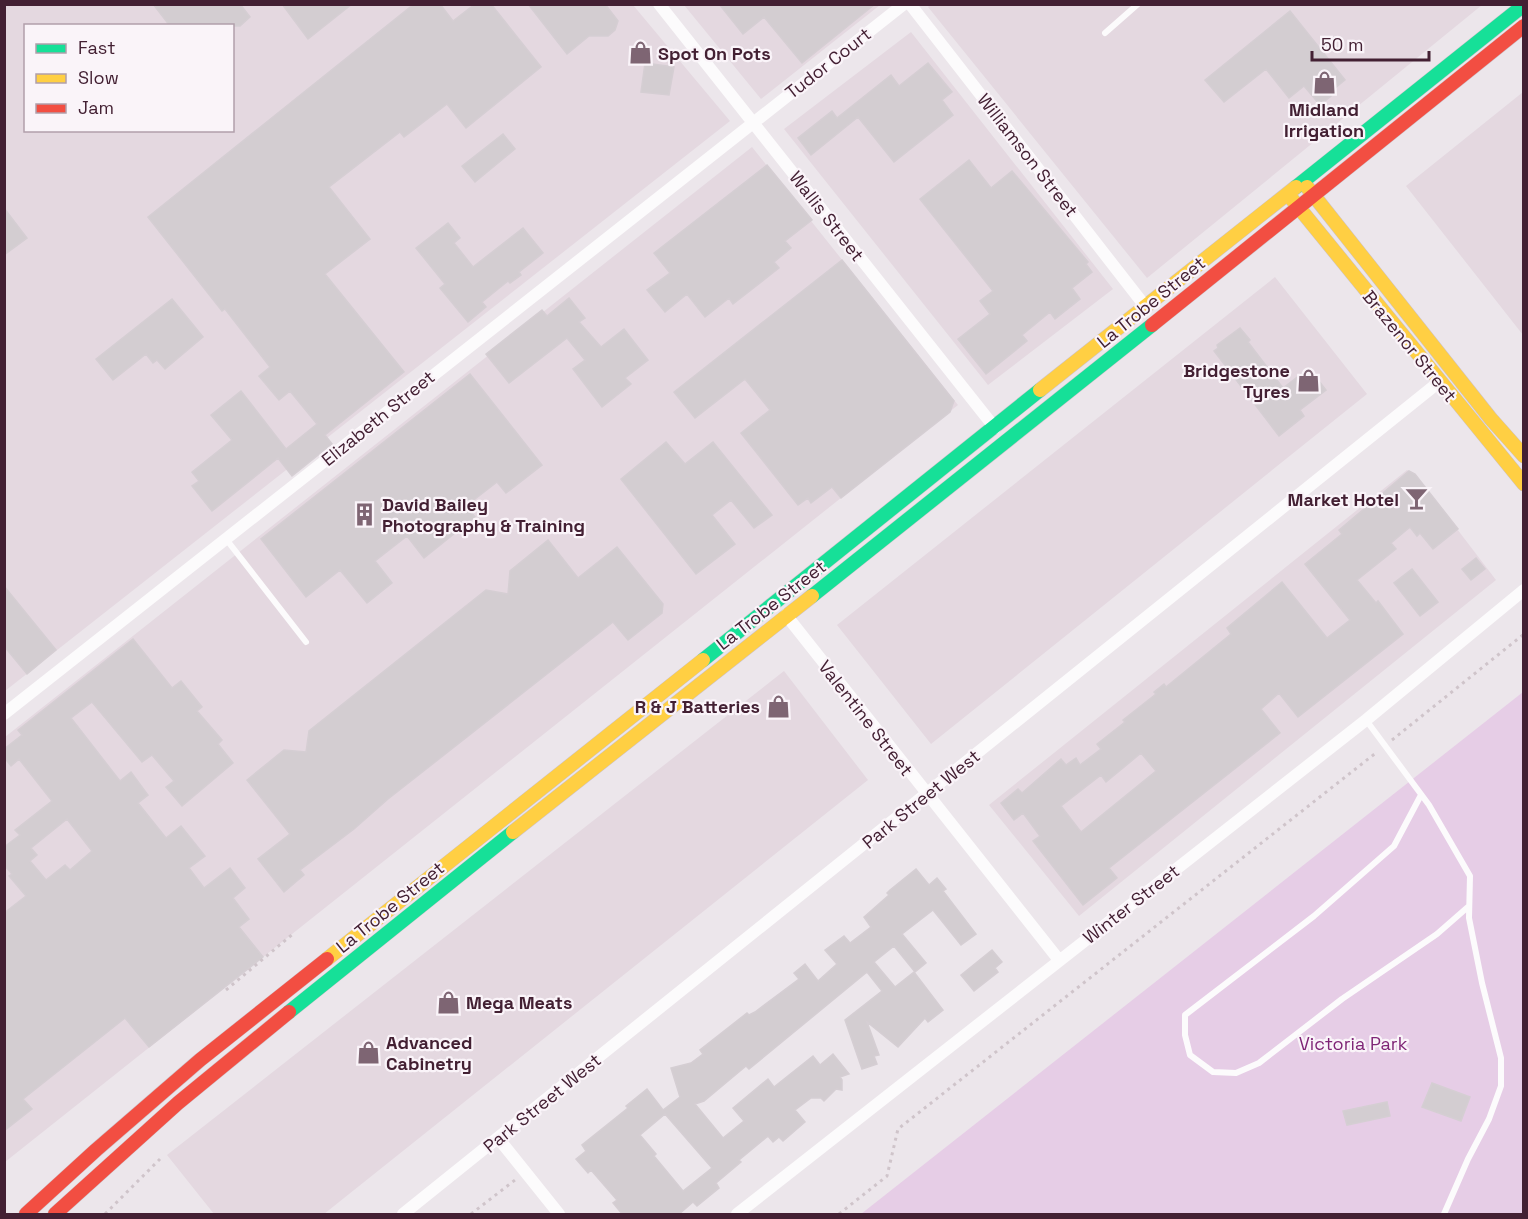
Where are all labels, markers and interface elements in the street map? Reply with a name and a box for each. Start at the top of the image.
street label: Tudor Court [780,22,876,104]
legend [24,24,234,132]
scale bar [1312,24,1429,62]
text: 50 m [1321,33,1363,56]
text: Fast [78,36,115,59]
shop icon: Spot On Pots [627,40,653,66]
place label: Spot On Pots [658,42,771,65]
text: Slow [78,66,119,89]
shop icon: Midland Irrigation [1311,70,1337,96]
street label: Williamson Street [973,89,1083,221]
text: Jam [78,96,114,119]
place label: Midland Irrigation [1284,98,1364,142]
street label: Wallis Street [785,166,869,266]
street label: La Trobe Street [1092,251,1210,353]
street label: Brazenor Street [1358,286,1462,406]
place label: Bridgestone Tyres [1183,359,1290,403]
street label: Elizabeth Street [317,365,439,471]
shop icon: Bridgestone Tyres [1295,367,1321,393]
bar icon: Market Hotel [1404,486,1430,512]
place label: Market Hotel [1288,488,1399,511]
place label: David Bailey Photography & Training [382,493,585,537]
building icon: David Bailey Photography & Training [351,501,377,527]
street label: La Trobe Street [712,555,830,655]
street label: Valentine Street [814,655,918,781]
shop icon: R & J Batteries [765,693,791,719]
place label: R & J Batteries [635,695,760,718]
street label: Park Street West [857,744,985,854]
street label: La Trobe Street [331,856,449,958]
street label: Winter Street [1078,859,1184,949]
shop icon: Mega Meats [435,989,461,1015]
place label: Mega Meats [466,991,572,1014]
place label: Advanced Cabinetry [386,1031,472,1075]
park label: Victoria Park [1299,1032,1408,1055]
shop icon: Advanced Cabinetry [355,1039,381,1065]
street label: Park Street West [478,1048,606,1158]

